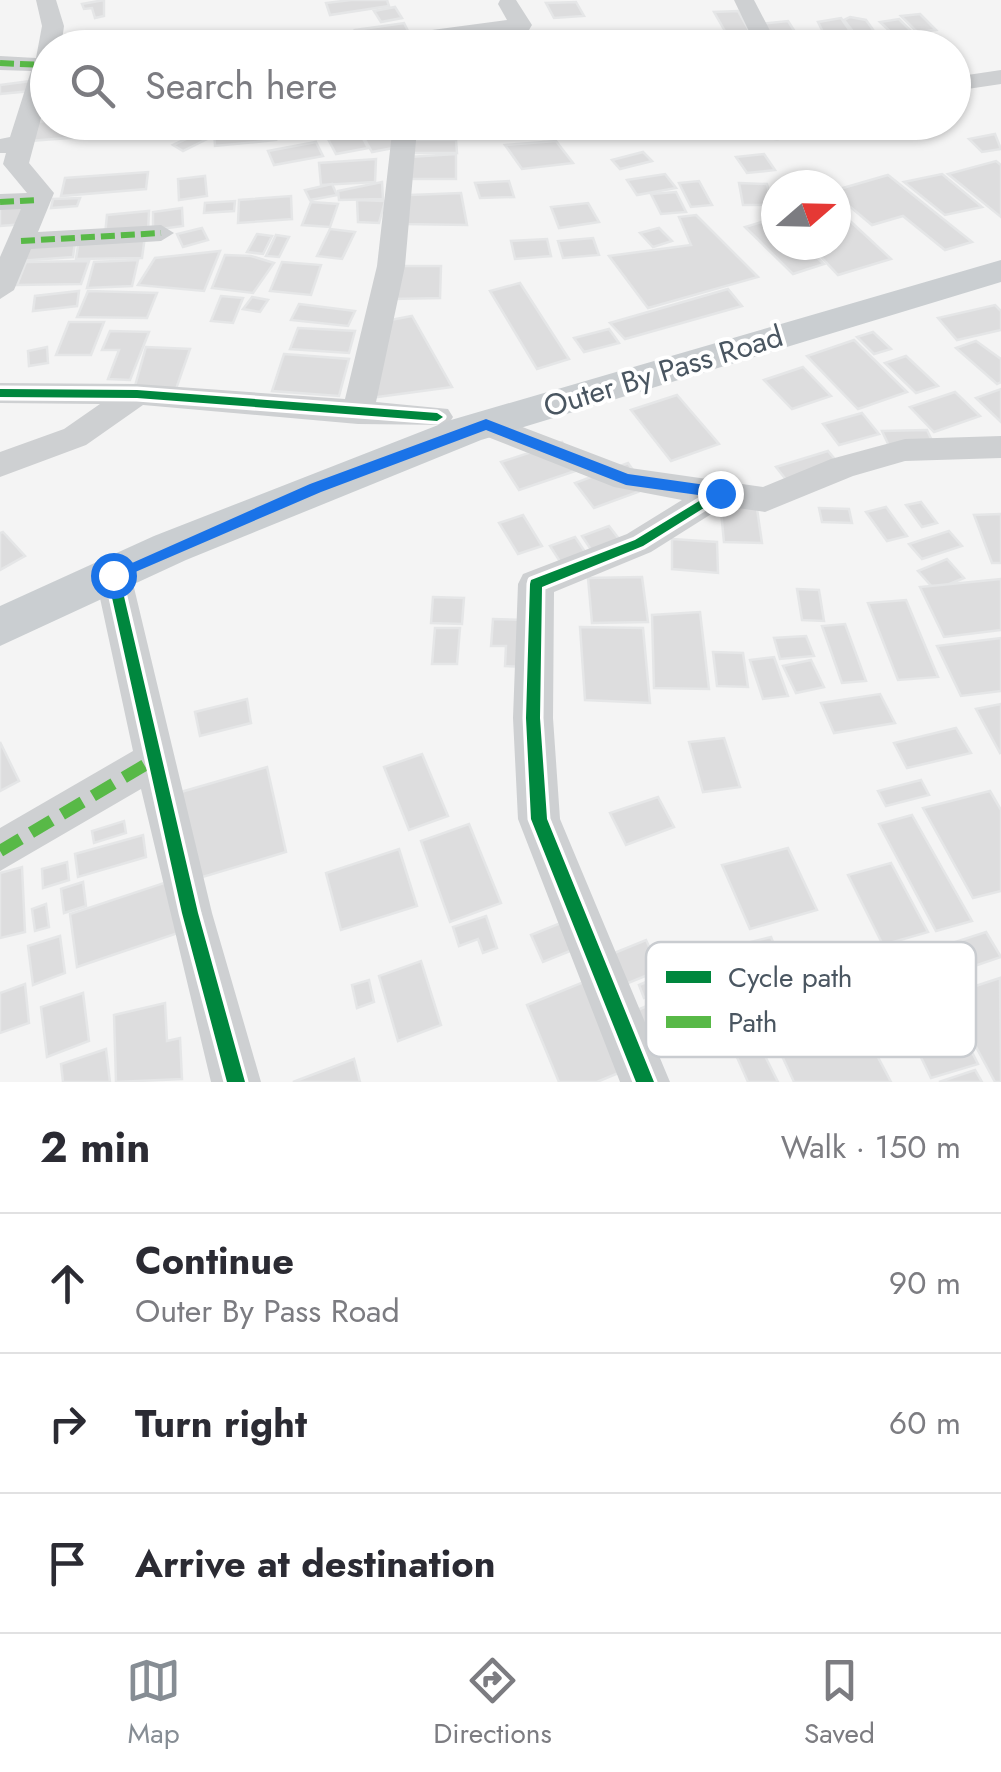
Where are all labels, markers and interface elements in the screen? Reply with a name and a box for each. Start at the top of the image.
search box [30,30,971,140]
icon: search [65,58,120,113]
text: Search here [145,58,337,113]
north arrow [761,170,851,260]
street label: Outer By Pass Road [538,314,788,428]
route end [698,471,744,517]
route start [91,553,137,599]
legend [646,942,976,1057]
text: Cycle path [728,957,853,998]
text: Path [728,1002,777,1043]
text: 2 min [40,1117,150,1178]
text: Walk · 150 m [781,1124,961,1170]
text: Continue [135,1233,294,1288]
icon: ahead [40,1256,95,1311]
text: 90 m [889,1260,961,1306]
text: Outer By Pass Road [135,1288,400,1334]
icon: right [40,1396,95,1451]
text: Turn right [135,1396,307,1451]
text: 60 m [889,1400,961,1446]
icon: arrive [40,1536,95,1591]
text: Arrive at destination [135,1536,496,1591]
tab: Map [126,1653,181,1754]
tab: Directions [433,1653,552,1754]
tab: Saved [804,1653,875,1754]

